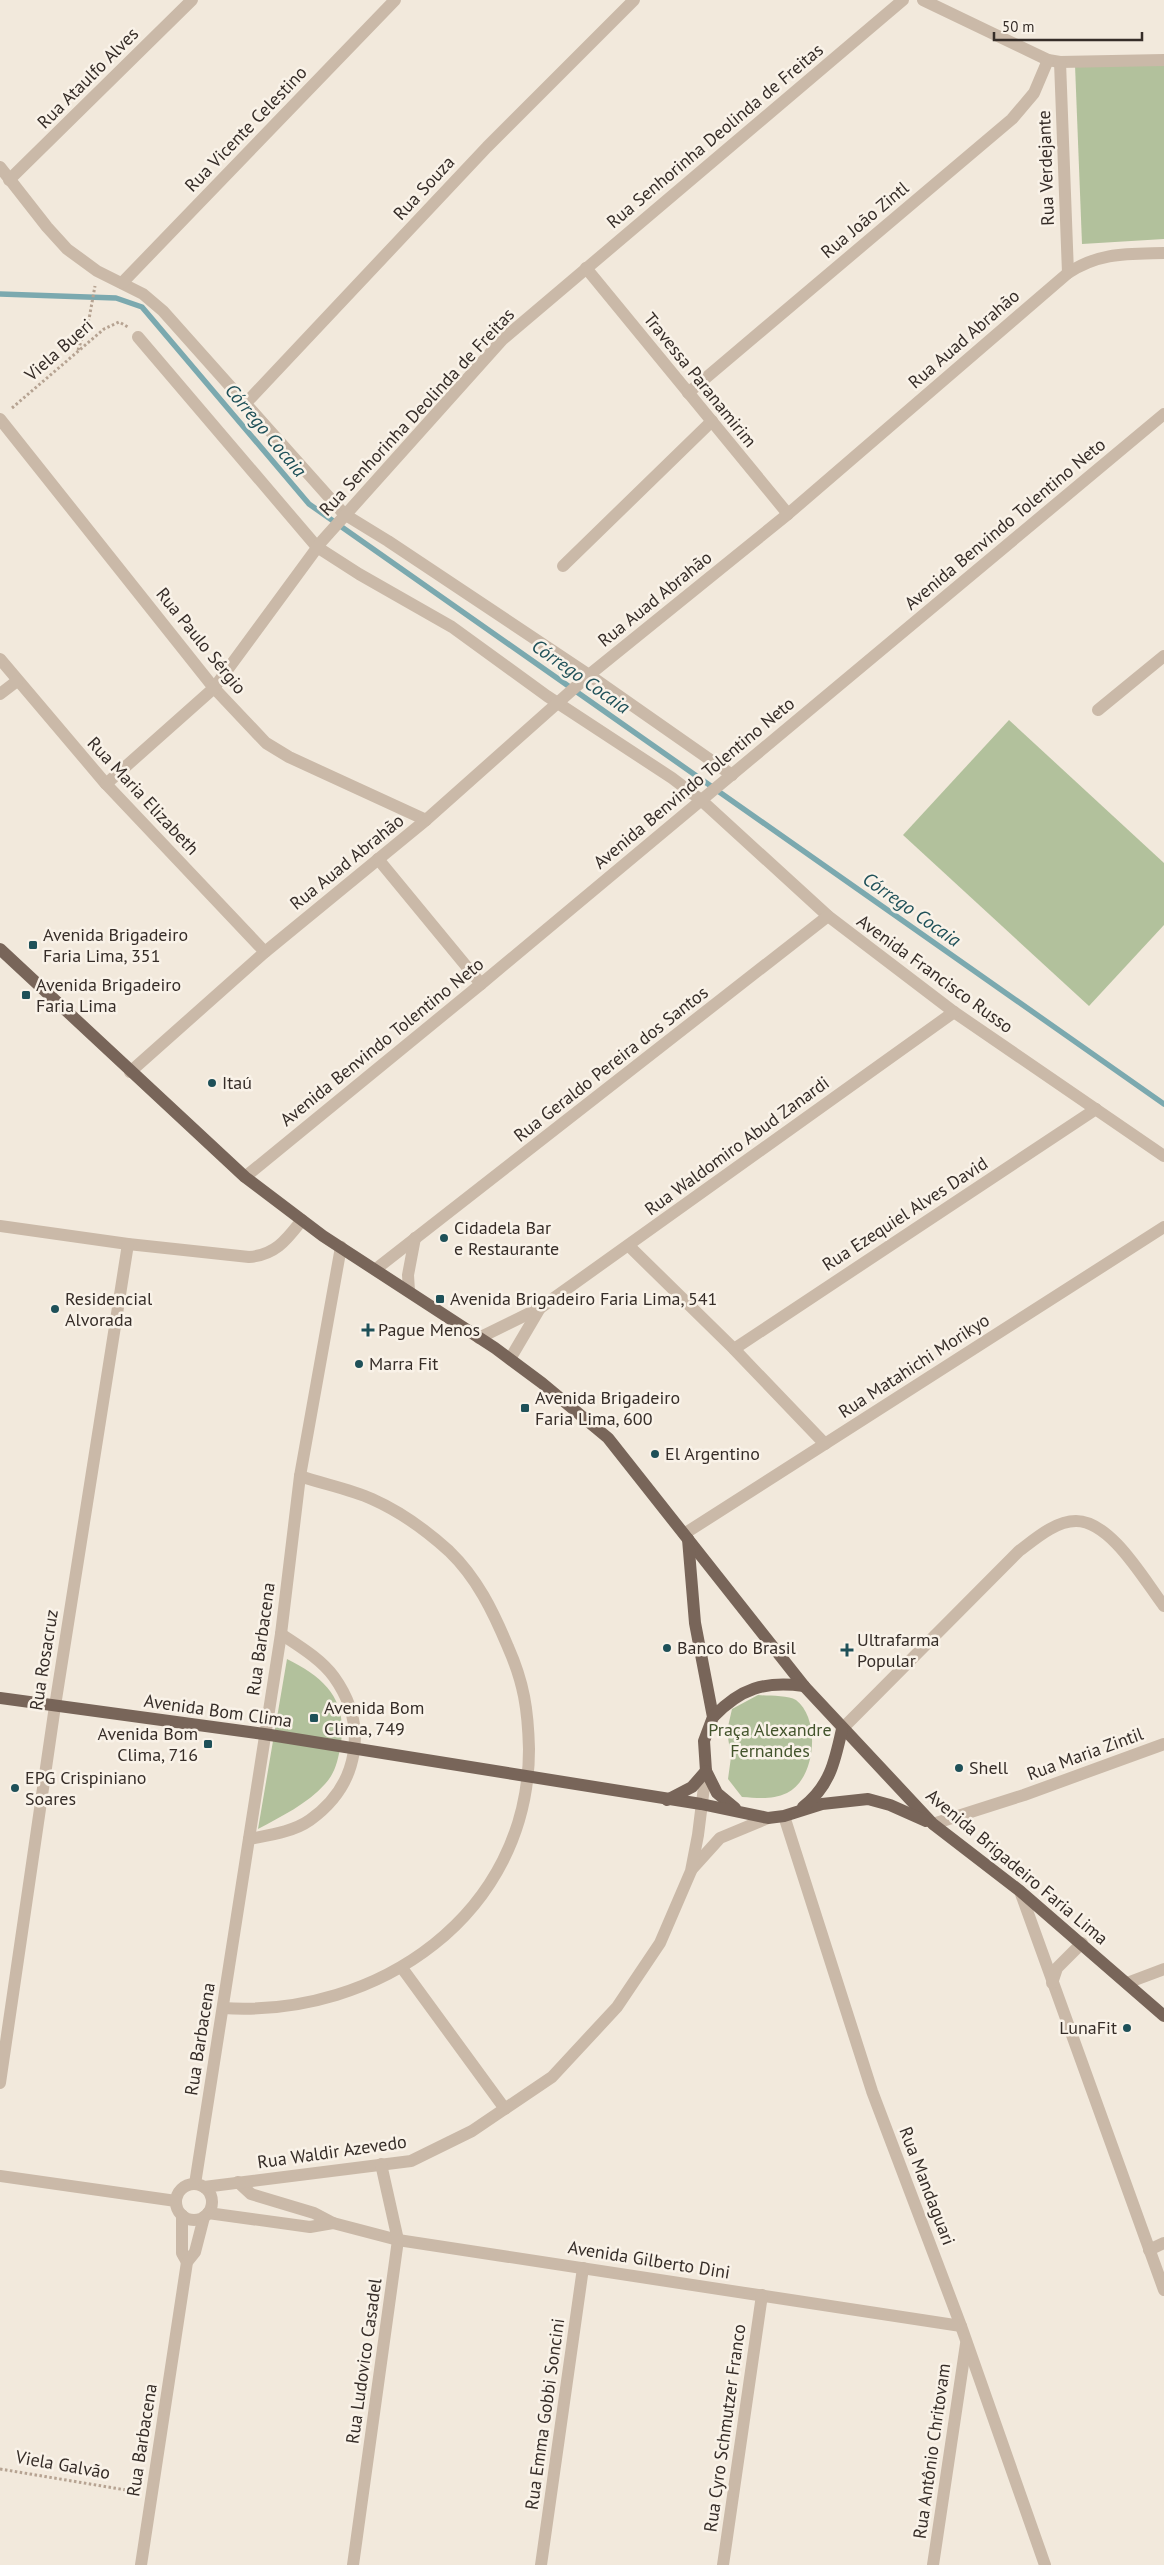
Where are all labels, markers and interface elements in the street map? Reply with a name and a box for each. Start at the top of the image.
scale bar [994,10,1142,42]
text: 50 m [1002,17,1035,36]
street label: Rua Ataulfo Alves [32,22,143,133]
street label: Rua Senhorinha Deolinda de Freitas [602,38,828,233]
street label: Rua Vicente Celestino [180,61,312,196]
street label: Rua Verdejante [1032,110,1059,226]
street label: Rua Souza [388,151,459,225]
street label: Rua João Zintl [816,176,914,263]
street label: Rua Auad Abrahão [903,284,1024,393]
street label: Rua Senhorinha Deolinda de Freitas [314,303,519,520]
street label: Travessa Paranamirim [639,308,762,452]
street label: Viela Bueri [19,314,98,386]
water label: Córrego Cocaia [220,378,312,482]
street label: Avenida Benvindo Tolentino Neto [899,433,1110,615]
street label: Rua Auad Abrahão [593,546,716,652]
street label: Rua Paulo Sérgio [151,583,251,699]
water label: Córrego Cocaia [527,633,635,719]
street label: Avenida Benvindo Tolentino Neto [588,692,799,874]
street label: Rua Maria Elizabeth [83,732,204,860]
street label: Rua Auad Abrahão [285,809,408,915]
water label: Córrego Cocaia [858,866,966,952]
street label: Avenida Francisco Russo [853,909,1018,1038]
place label: Avenida Brigadeiro Faria Lima, 351 [43,923,188,967]
marker: Avenida Brigadeiro Faria Lima, 351 [27,939,39,951]
street label: Avenida Benvindo Tolentino Neto [275,952,488,1131]
place label: Avenida Brigadeiro Faria Lima [36,973,181,1017]
street label: Rua Geraldo Pereira dos Santos [509,981,712,1147]
marker: Avenida Brigadeiro Faria Lima [20,989,32,1001]
place label: Itaú [222,1071,252,1094]
street label: Rua Waldomiro Abud Zanardi [640,1071,833,1220]
marker: Itaú [206,1077,218,1089]
street label: Rua Ezequiel Alves David [818,1151,992,1276]
place label: Cidadela Bar e Restaurante [454,1216,559,1260]
marker: Cidadela Bar e Restaurante [438,1232,450,1244]
place label: Residencial Alvorada [65,1287,153,1331]
place label: Avenida Brigadeiro Faria Lima, 541 [450,1287,717,1310]
marker: Avenida Brigadeiro Faria Lima, 541 [434,1293,446,1305]
marker: Residencial Alvorada [49,1303,61,1315]
street label: Rua Matahichi Morikyo [834,1308,994,1423]
place label: Pague Menos [378,1318,480,1341]
marker: Pague Menos [362,1324,374,1336]
place label: Marra Fit [369,1352,438,1375]
marker: Marra Fit [353,1358,365,1370]
place label: Avenida Brigadeiro Faria Lima, 600 [535,1386,680,1430]
marker: Avenida Brigadeiro Faria Lima, 600 [519,1402,531,1414]
place label: El Argentino [665,1442,760,1465]
marker: El Argentino [649,1448,661,1460]
street label: Rua Barbacena [241,1581,280,1697]
street label: Rua Rosacruz [24,1608,63,1712]
place label: Ultrafarma Popular [857,1628,939,1672]
place label: Banco do Brasil [677,1636,797,1659]
marker: Banco do Brasil [661,1642,673,1654]
marker: Ultrafarma Popular [841,1644,853,1656]
street label: Avenida Bom Clima [143,1689,293,1732]
place label: Avenida Bom Clima, 749 [324,1696,424,1740]
marker: Avenida Bom Clima, 749 [308,1712,320,1724]
park label: Praça Alexandre Fernandes [708,1718,832,1762]
place label: Avenida Bom Clima, 716 [98,1722,198,1766]
street label: Rua Maria Zintil [1024,1722,1147,1785]
marker: Avenida Bom Clima, 716 [202,1738,214,1750]
place label: Shell [969,1756,1009,1779]
marker: Shell [953,1762,965,1774]
place label: EPG Crispiniano Soares [25,1766,146,1810]
marker: EPG Crispiniano Soares [9,1782,21,1794]
street label: Avenida Brigadeiro Faria Lima [922,1784,1113,1950]
street label: Rua Barbacena [179,1981,220,2097]
place label: LunaFit [1059,2016,1117,2039]
marker: LunaFit [1121,2022,1133,2034]
street label: Rua Mandaguari [894,2123,961,2248]
street label: Rua Waldir Azevedo [256,2130,408,2173]
street label: Avenida Gilberto Dini [566,2235,732,2284]
street label: Rua Ludovico Casadel [341,2276,387,2445]
street label: Rua Emma Gobbi Soncini [520,2317,569,2511]
street label: Rua Cyro Schmutzer Franco [699,2322,750,2533]
street label: Rua Antônio Chritovam [908,2362,955,2540]
street label: Rua Barbacena [121,2382,162,2498]
street label: Viela Galvão [13,2445,112,2484]

